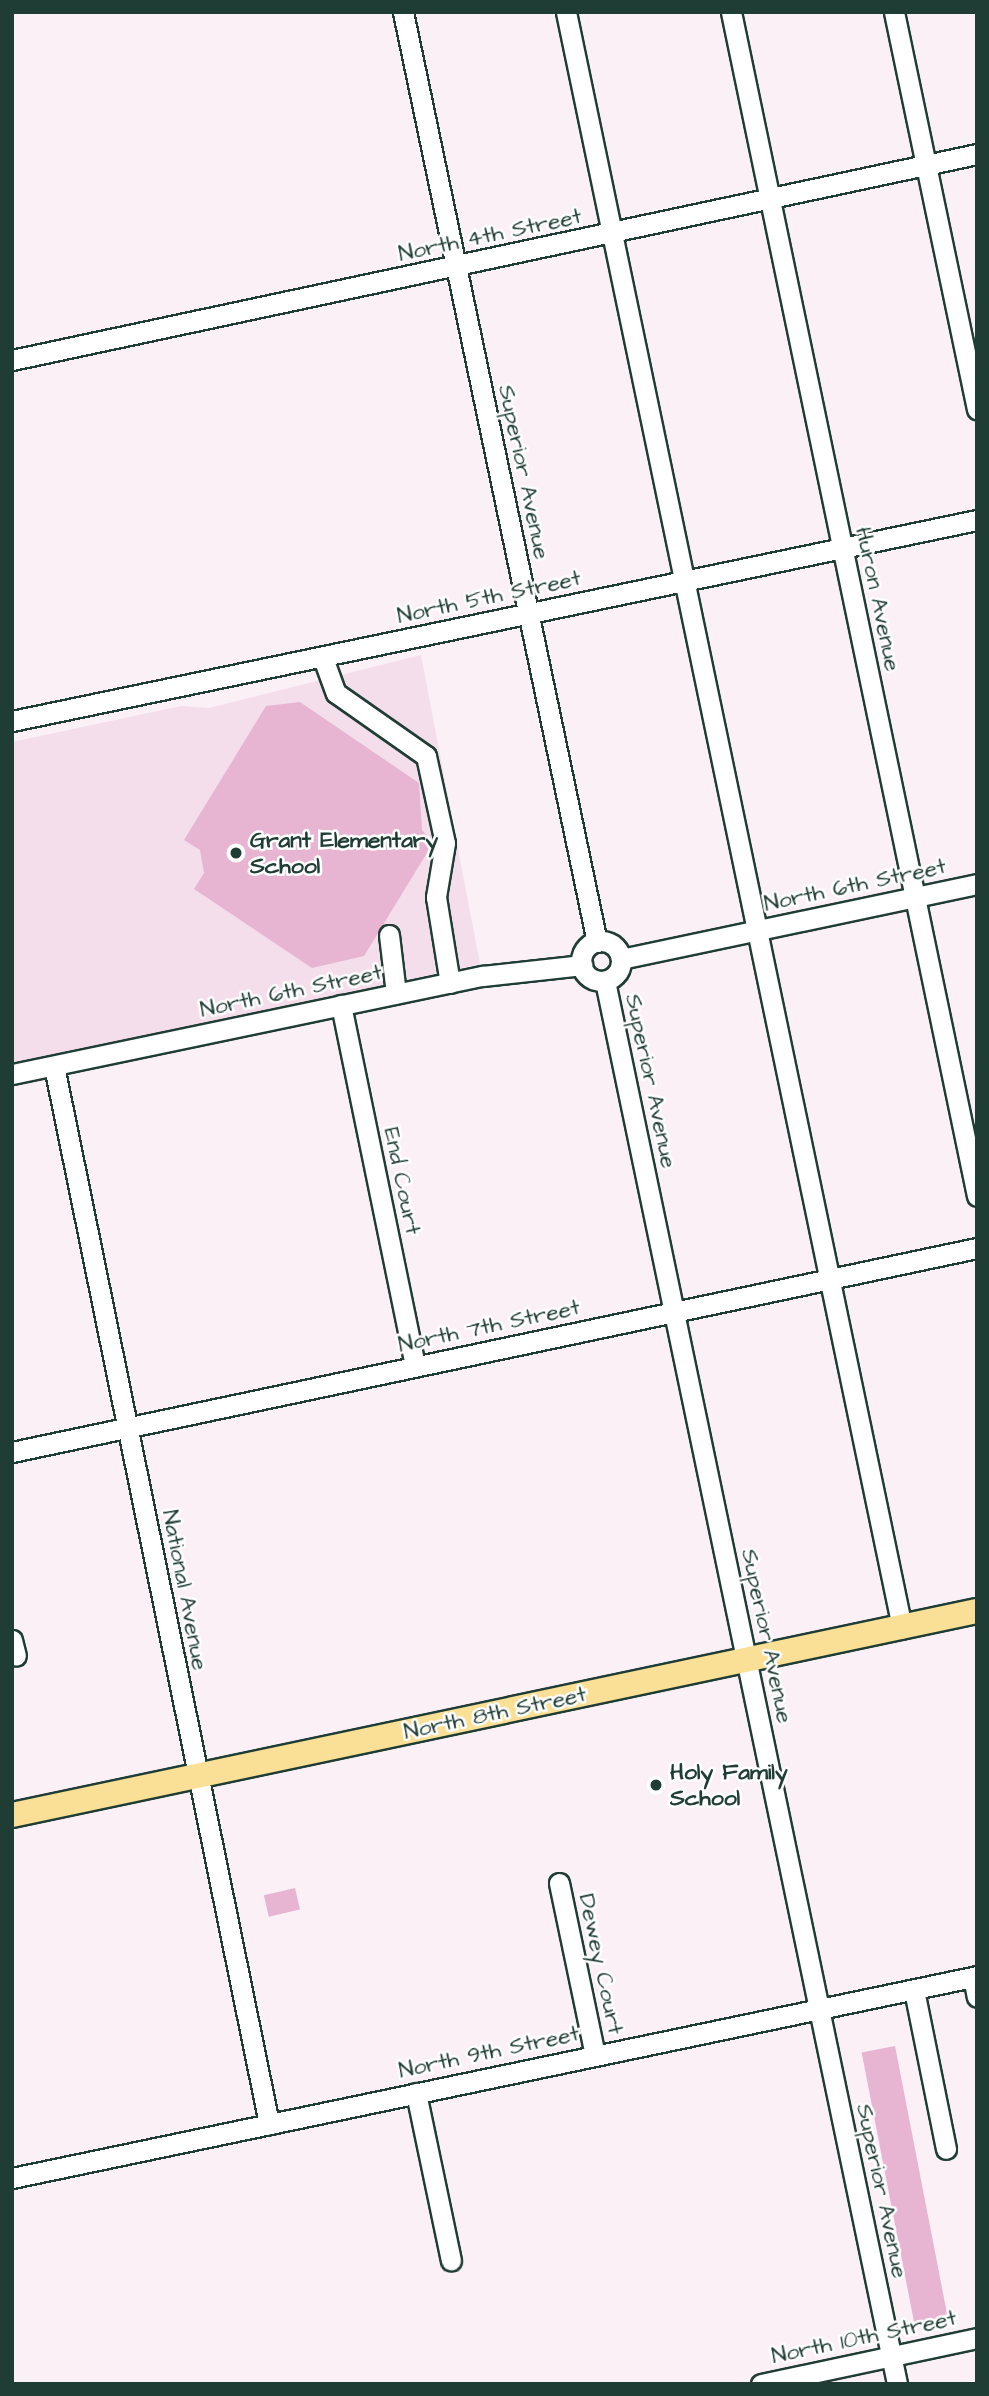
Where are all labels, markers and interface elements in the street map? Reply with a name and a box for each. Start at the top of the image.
street label: North 4th Street [396,202,584,268]
street label: Superior Avenue [492,382,556,562]
street label: Huron Avenue [849,524,907,674]
street label: North 5th Street [395,564,583,630]
place label: Grant Elementary School [250,826,438,880]
marker: Grant Elementary School [228,845,244,861]
street label: North 6th Street [762,852,948,918]
street label: North 6th Street [198,958,384,1024]
street label: Superior Avenue [619,991,683,1171]
street label: End Court [377,1125,427,1237]
street label: North 7th Street [396,1293,582,1359]
street label: National Avenue [156,1508,214,1672]
street label: Superior Avenue [735,1546,799,1726]
street label: North 8th Street [401,1680,589,1746]
place label: Holy Family School [670,1758,788,1812]
marker: Holy Family School [648,1777,664,1793]
street label: Dewey Court [573,1891,629,2037]
street label: North 9th Street [396,2019,582,2085]
street label: Superior Avenue [850,2101,914,2281]
street label: North 10th Street [769,2304,959,2370]

